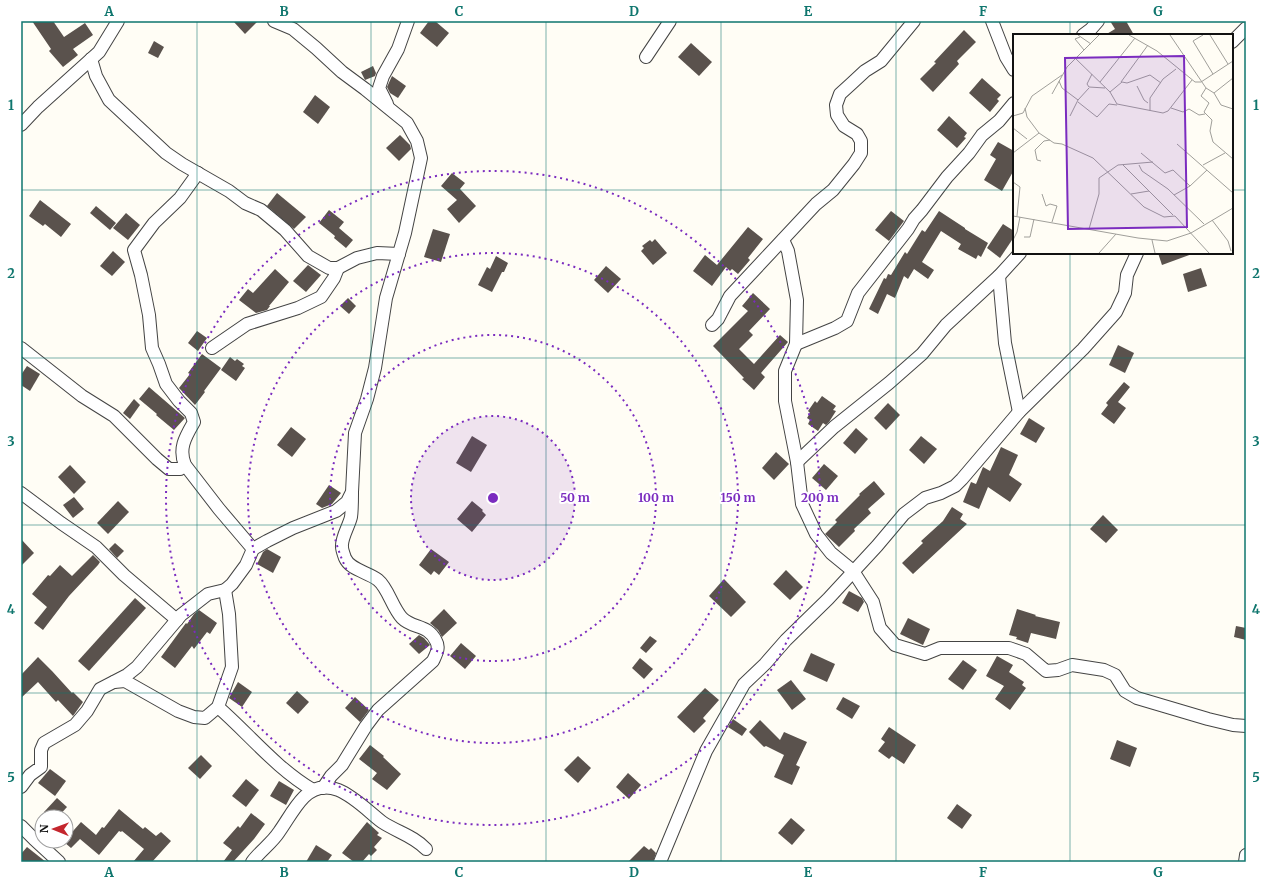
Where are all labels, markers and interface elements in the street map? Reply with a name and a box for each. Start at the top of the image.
text: A [103,3,114,20]
text: B [279,3,289,20]
text: C [455,3,464,20]
text: D [629,3,639,20]
text: E [804,3,813,20]
text: F [979,3,987,20]
text: G [1153,3,1163,20]
inset map [1013,34,1233,254]
text: 1 [8,97,14,114]
text: 1 [1253,97,1259,114]
text: 2 [7,265,15,282]
text: 2 [1252,265,1260,282]
text: 3 [7,433,15,450]
text: 3 [1252,433,1260,450]
text: 50 m [560,490,590,505]
text: 100 m [638,490,674,505]
text: 150 m [721,490,756,505]
text: 200 m [801,490,839,505]
centre of rings [486,491,500,505]
text: 4 [7,601,16,618]
text: 4 [1252,601,1261,618]
text: 5 [7,769,15,786]
text: 5 [1252,769,1260,786]
north arrow [34,809,74,849]
text: N [37,824,51,833]
text: A [103,864,114,881]
text: B [279,864,289,881]
text: C [455,864,464,881]
text: D [629,864,639,881]
text: E [804,864,813,881]
text: F [979,864,987,881]
text: G [1153,864,1163,881]

